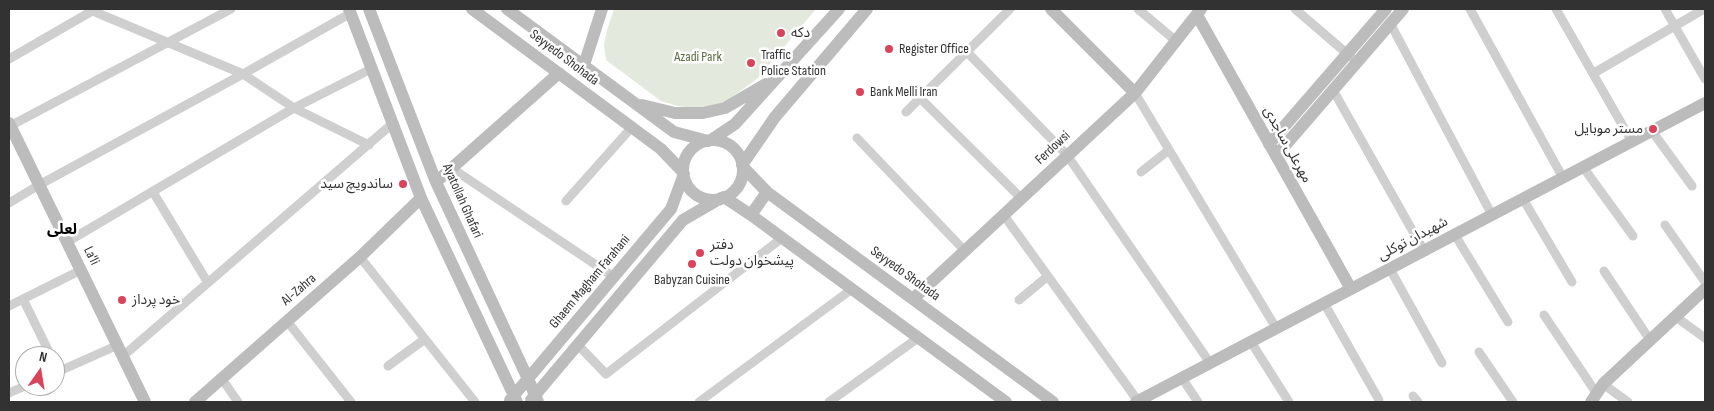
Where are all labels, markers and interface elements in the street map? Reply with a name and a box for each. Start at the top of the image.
place label: دکه [791,25,810,41]
street label: Seyyedo Shohada [526,27,602,89]
marker: دکه [775,27,787,39]
place label: Register Office [899,41,969,57]
marker: Register Office [883,43,895,55]
place label: Traffic Police Station [761,47,826,80]
park label: Azadi Park [674,49,722,65]
marker: Traffic Police Station [745,57,757,69]
place label: Bank Melli Iran [870,84,938,100]
marker: Bank Melli Iran [854,86,866,98]
street label: مهرعلی ساجدی [1259,104,1315,186]
place label: مستر موبایل [1575,121,1643,137]
marker: مستر موبایل [1647,123,1659,135]
street label: Ferdowsi [1032,128,1074,168]
street label: Ayatollah Ghafari [438,161,486,241]
place label: ساندویچ سید [320,176,393,192]
marker: ساندویچ سید [397,178,409,190]
street label: شهیدان توکلی [1375,214,1451,264]
district label: لعلی [47,221,77,239]
street label: Ghaem Magham Farahani [546,232,634,332]
place label: دفتر پیشخوان دولت [710,237,794,270]
street label: Seyyedo Shohada [867,243,943,305]
street label: La'li [79,244,103,268]
marker: دفتر پیشخوان دولت [694,247,706,259]
marker: Babyzan Cuisine [686,258,698,270]
street label: Al-Zahra [278,270,320,310]
place label: Babyzan Cuisine [654,272,730,288]
place label: خود پرداز [132,292,180,308]
marker: خود پرداز [116,294,128,306]
north arrow [15,346,65,396]
text: N [38,348,49,366]

